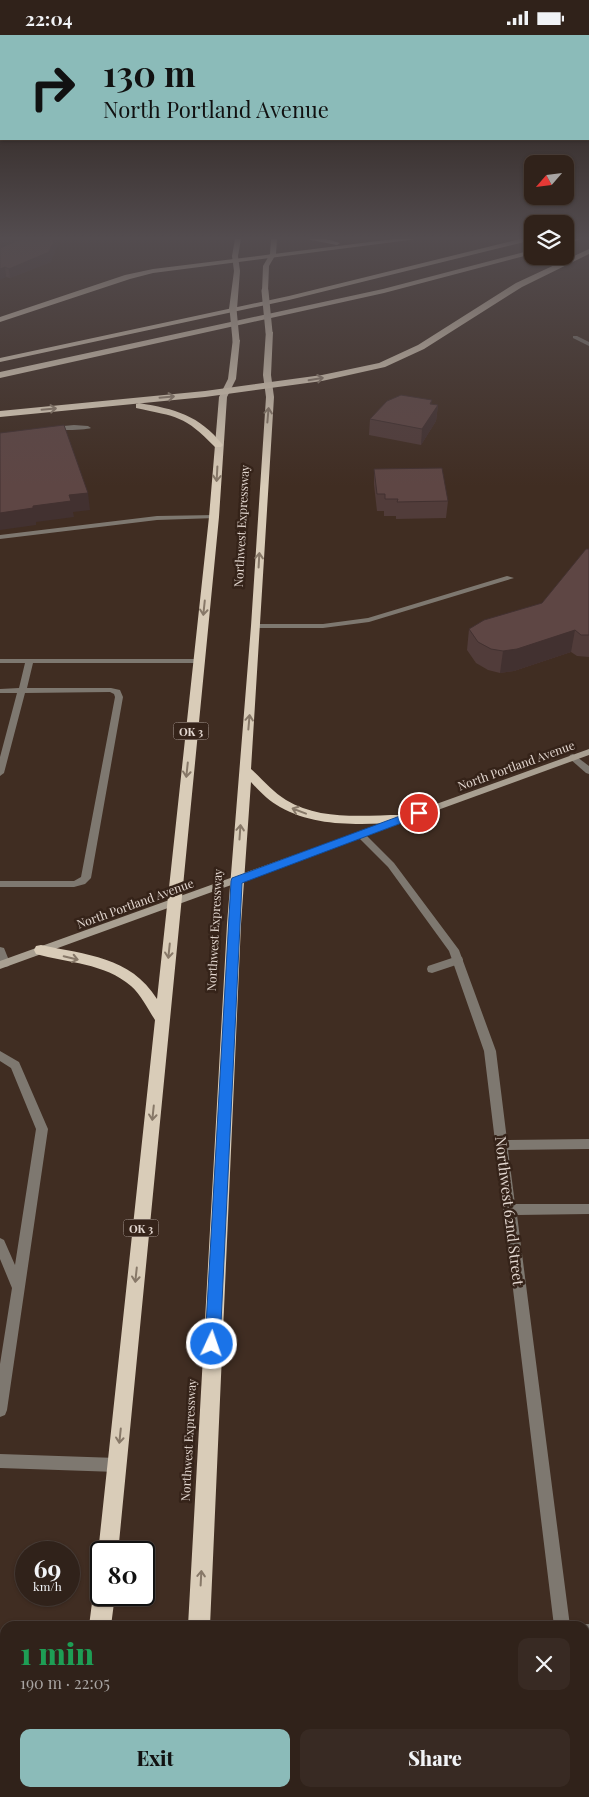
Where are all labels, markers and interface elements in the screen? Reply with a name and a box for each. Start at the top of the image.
text: 22:04 [25,5,73,31]
text: 130 m [103,49,196,96]
icon: right [20,55,85,120]
text: North Portland Avenue [103,94,329,124]
north arrow [524,155,574,205]
map controls [524,155,574,265]
button: layers [524,215,574,265]
one-way arrow [308,374,324,384]
one-way arrow [158,393,174,402]
one-way arrow [40,404,56,414]
one-way arrow [263,407,273,423]
street label: Northwest Expressway [230,464,252,588]
one-way arrow [212,465,221,481]
one-way arrow [255,552,264,568]
one-way arrow [199,600,208,616]
one-way arrow [244,714,253,730]
road number: OK 3 [174,723,208,739]
street label: North Portland Avenue [455,736,577,794]
one-way arrow [182,762,192,778]
pin [398,792,440,834]
icon: arrive [405,799,433,827]
one-way arrow [292,806,307,815]
one-way arrow [235,824,245,840]
street label: Northwest Expressway [203,868,225,992]
street label: North Portland Avenue [74,874,196,932]
one-way arrow [164,943,174,959]
one-way arrow [63,954,79,963]
one-way arrow [148,1105,158,1121]
street label: Northwest 62nd Street [491,1135,529,1288]
road number: OK 3 [124,1219,158,1237]
one-way arrow [131,1266,141,1282]
position arrow [185,1317,237,1369]
street label: Northwest Expressway [177,1378,199,1502]
one-way arrow [115,1428,125,1444]
speed limit sign: 80 [90,1541,155,1606]
text: 69 [34,1551,61,1584]
one-way arrow [196,1570,206,1586]
text: km/h [33,1578,62,1594]
text: 1 min [20,1633,94,1673]
button: close [518,1638,570,1690]
text: 190 m · 22:05 [20,1672,110,1693]
button: Exit [20,1729,290,1787]
button: Share [300,1729,570,1787]

